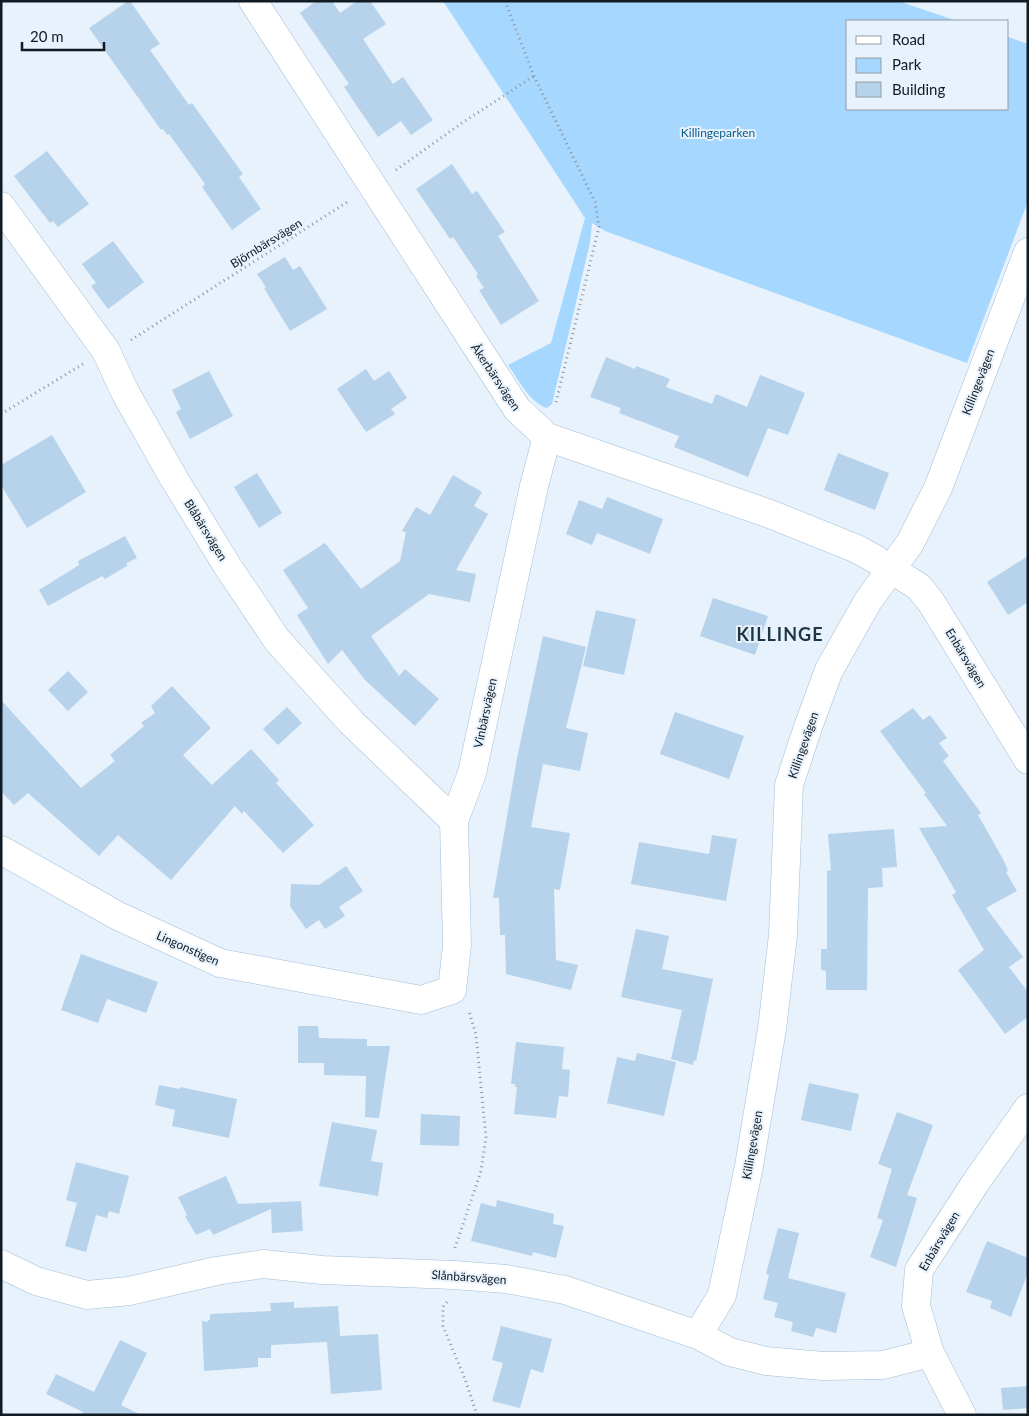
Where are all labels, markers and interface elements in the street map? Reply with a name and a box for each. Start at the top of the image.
scale bar [22,20,105,52]
legend [846,20,1009,110]
text: 20 m [30,27,64,45]
text: Road [892,30,925,48]
text: Park [892,55,922,73]
text: Building [892,80,945,98]
park label: Killingeparken [681,125,755,140]
street label: Björnbärsvägen [227,215,305,271]
street label: Åkerbärsvägen [468,341,524,413]
street label: Killingevägen [959,347,997,417]
street label: Blåbärsvägen [181,496,231,564]
district label: KILLINGE [736,623,824,645]
street label: Enbärsvägen [942,626,990,690]
street label: Vinbärsvägen [470,677,500,749]
street label: Killingevägen [785,710,821,780]
street label: Lingonstigen [154,927,222,969]
street label: Killingevägen [739,1109,765,1181]
street label: Enbärsvägen [915,1209,963,1273]
street label: Slånbärsvägen [431,1267,507,1287]

